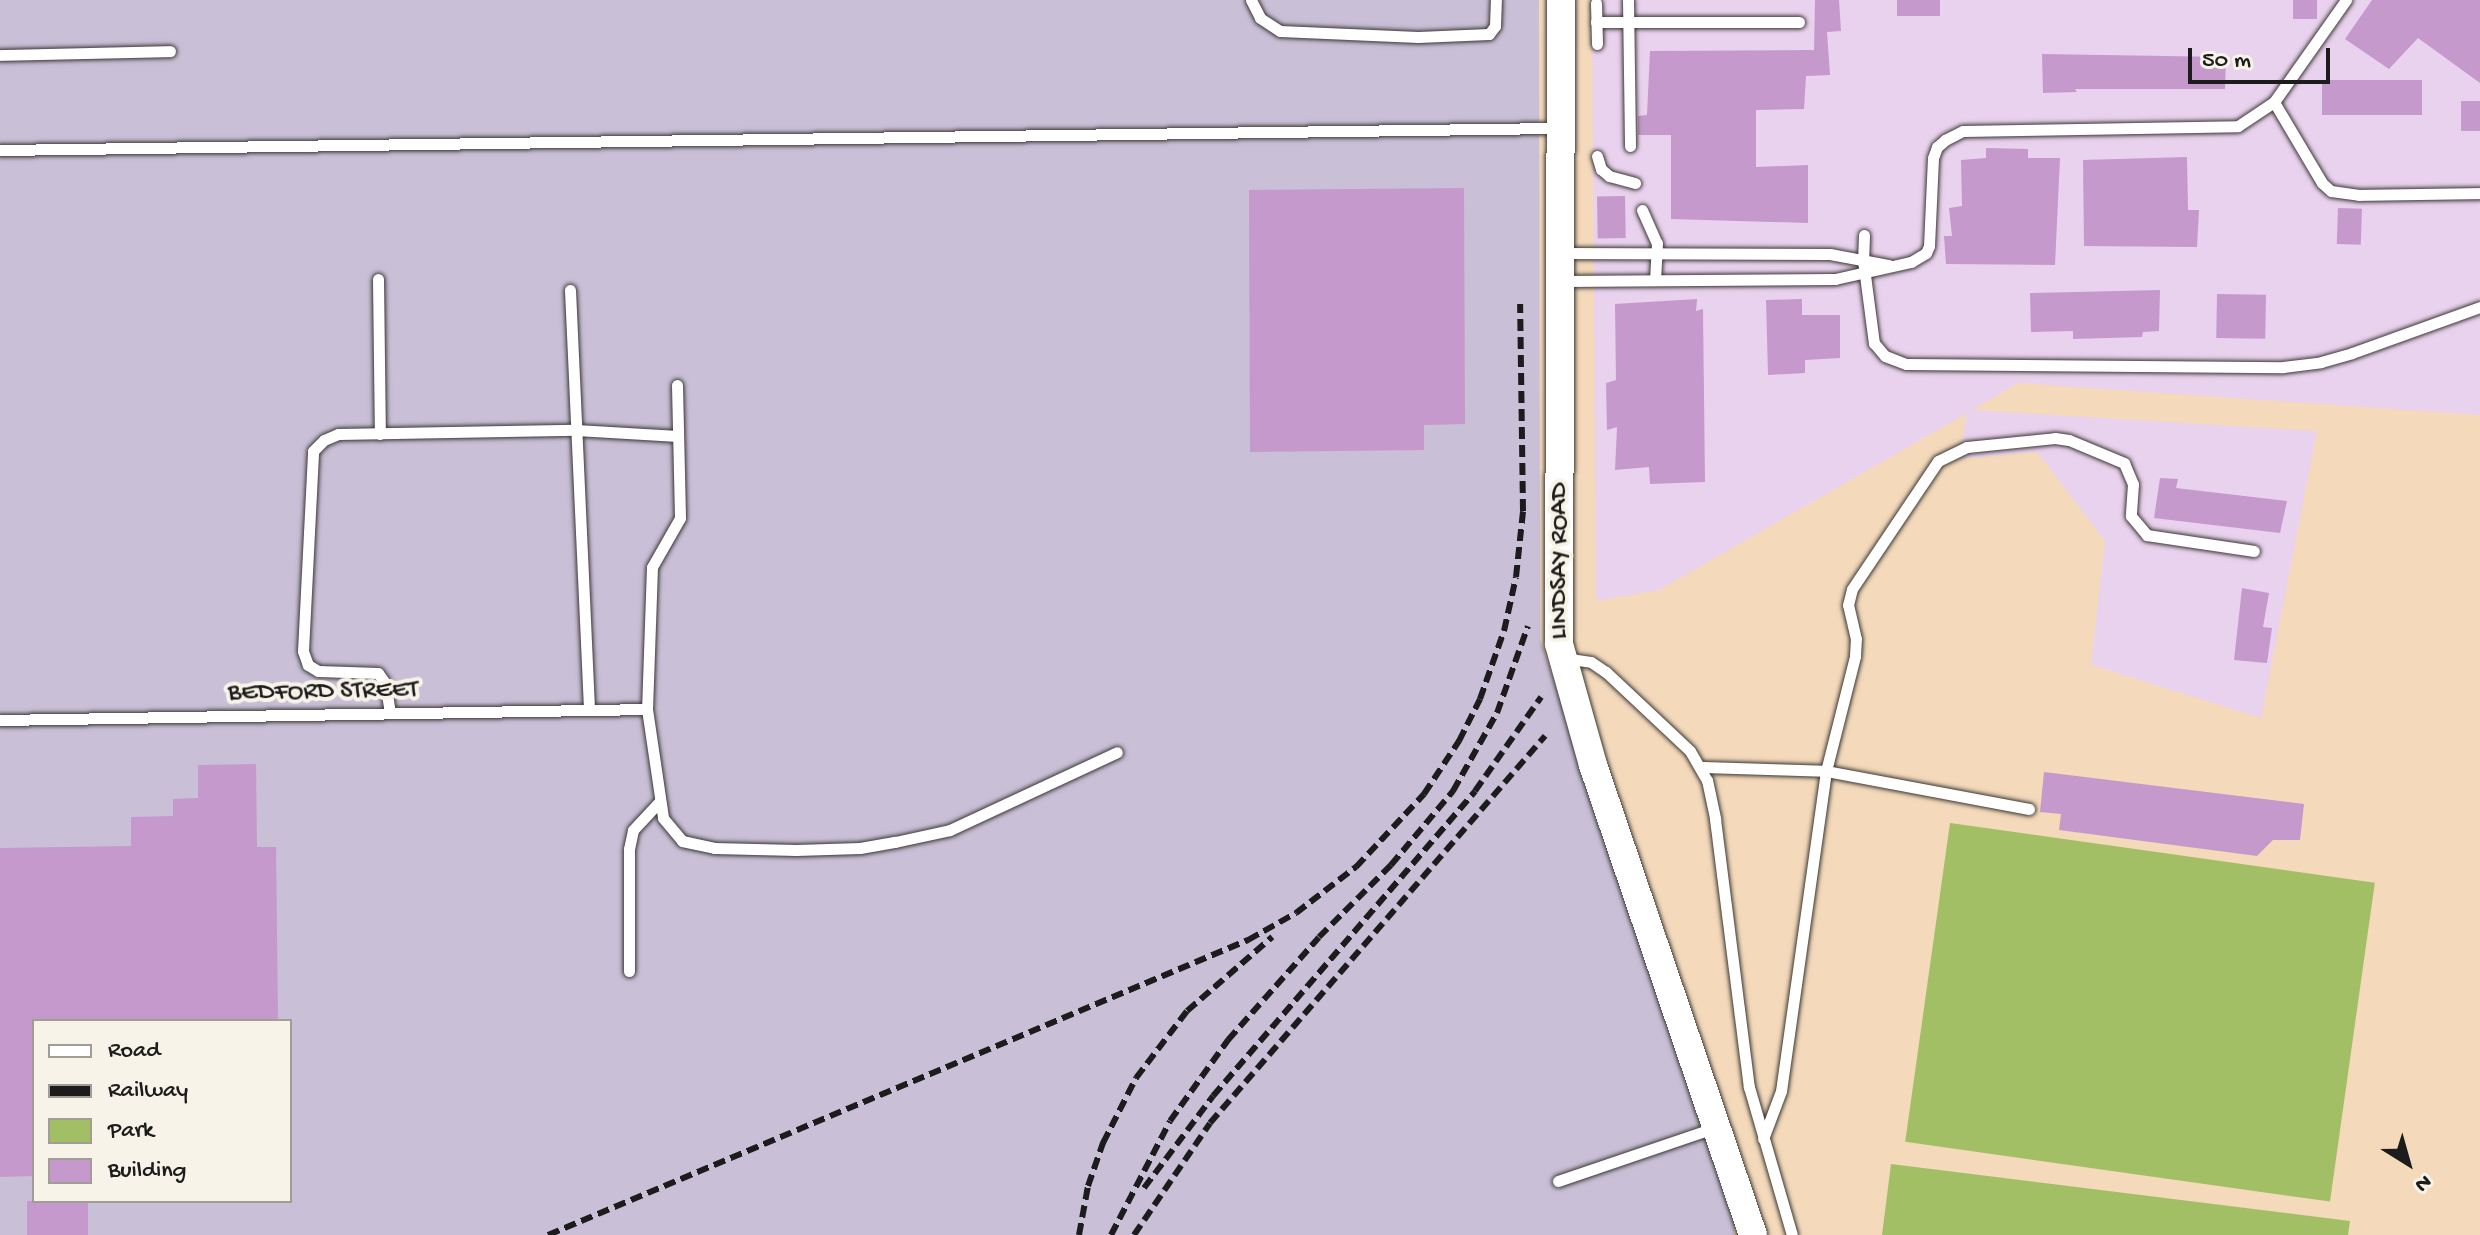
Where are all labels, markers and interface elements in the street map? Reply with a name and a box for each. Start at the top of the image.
scale bar [2192,32,2334,82]
text: 50 m [2202,47,2251,76]
street label: LINDSAY ROAD [1545,483,1577,639]
street label: BEDFORD STREET [228,676,418,710]
legend [32,1019,292,1203]
text: Road [108,1037,160,1066]
text: Railway [108,1077,188,1106]
text: Park [108,1117,154,1146]
north arrow [2368,1123,2448,1203]
text: Building [108,1157,186,1186]
text: N [2409,1167,2436,1197]

